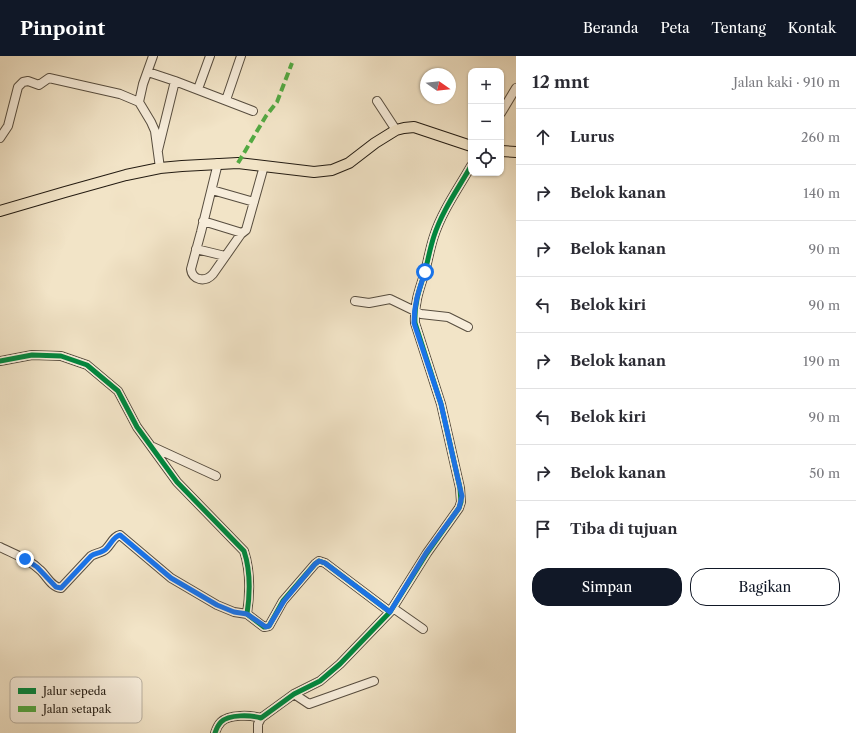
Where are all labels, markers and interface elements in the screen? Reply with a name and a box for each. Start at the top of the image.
text: Pinpoint [20,17,105,40]
text: Beranda [583,19,639,37]
text: Peta [661,19,690,37]
text: Tentang [712,19,766,37]
text: Kontak [788,19,836,37]
north arrow [420,68,456,104]
map controls [468,68,504,176]
button: + [468,68,504,104]
text: 12 mnt [532,72,589,92]
text: Jalan kaki · 910 m [733,74,840,90]
button: − [468,104,504,140]
icon: ahead [532,126,554,148]
text: Lurus [570,127,615,146]
text: 260 m [801,129,840,145]
button: locate [468,140,504,176]
icon: right [532,182,554,204]
text: Belok kanan [570,183,666,202]
text: 140 m [803,185,840,201]
icon: right [532,238,554,260]
text: Belok kanan [570,239,666,258]
text: 90 m [809,241,840,257]
route start [416,263,434,281]
icon: left [532,294,554,316]
text: Belok kiri [570,295,646,314]
text: 90 m [809,297,840,313]
icon: right [532,350,554,372]
text: Belok kanan [570,351,666,370]
text: 190 m [803,353,840,369]
icon: left [532,406,554,428]
text: Belok kiri [570,407,646,426]
text: 90 m [809,409,840,425]
icon: right [532,462,554,484]
text: Belok kanan [570,463,666,482]
text: 50 m [809,465,840,481]
icon: arrive [532,518,554,540]
text: Tiba di tujuan [570,519,678,538]
route end [16,550,34,568]
button: Simpan [532,568,682,606]
button: Bagikan [690,568,840,606]
legend [10,677,142,723]
text: Jalur sepeda [41,684,107,698]
text: Jalan setapak [41,702,112,716]

